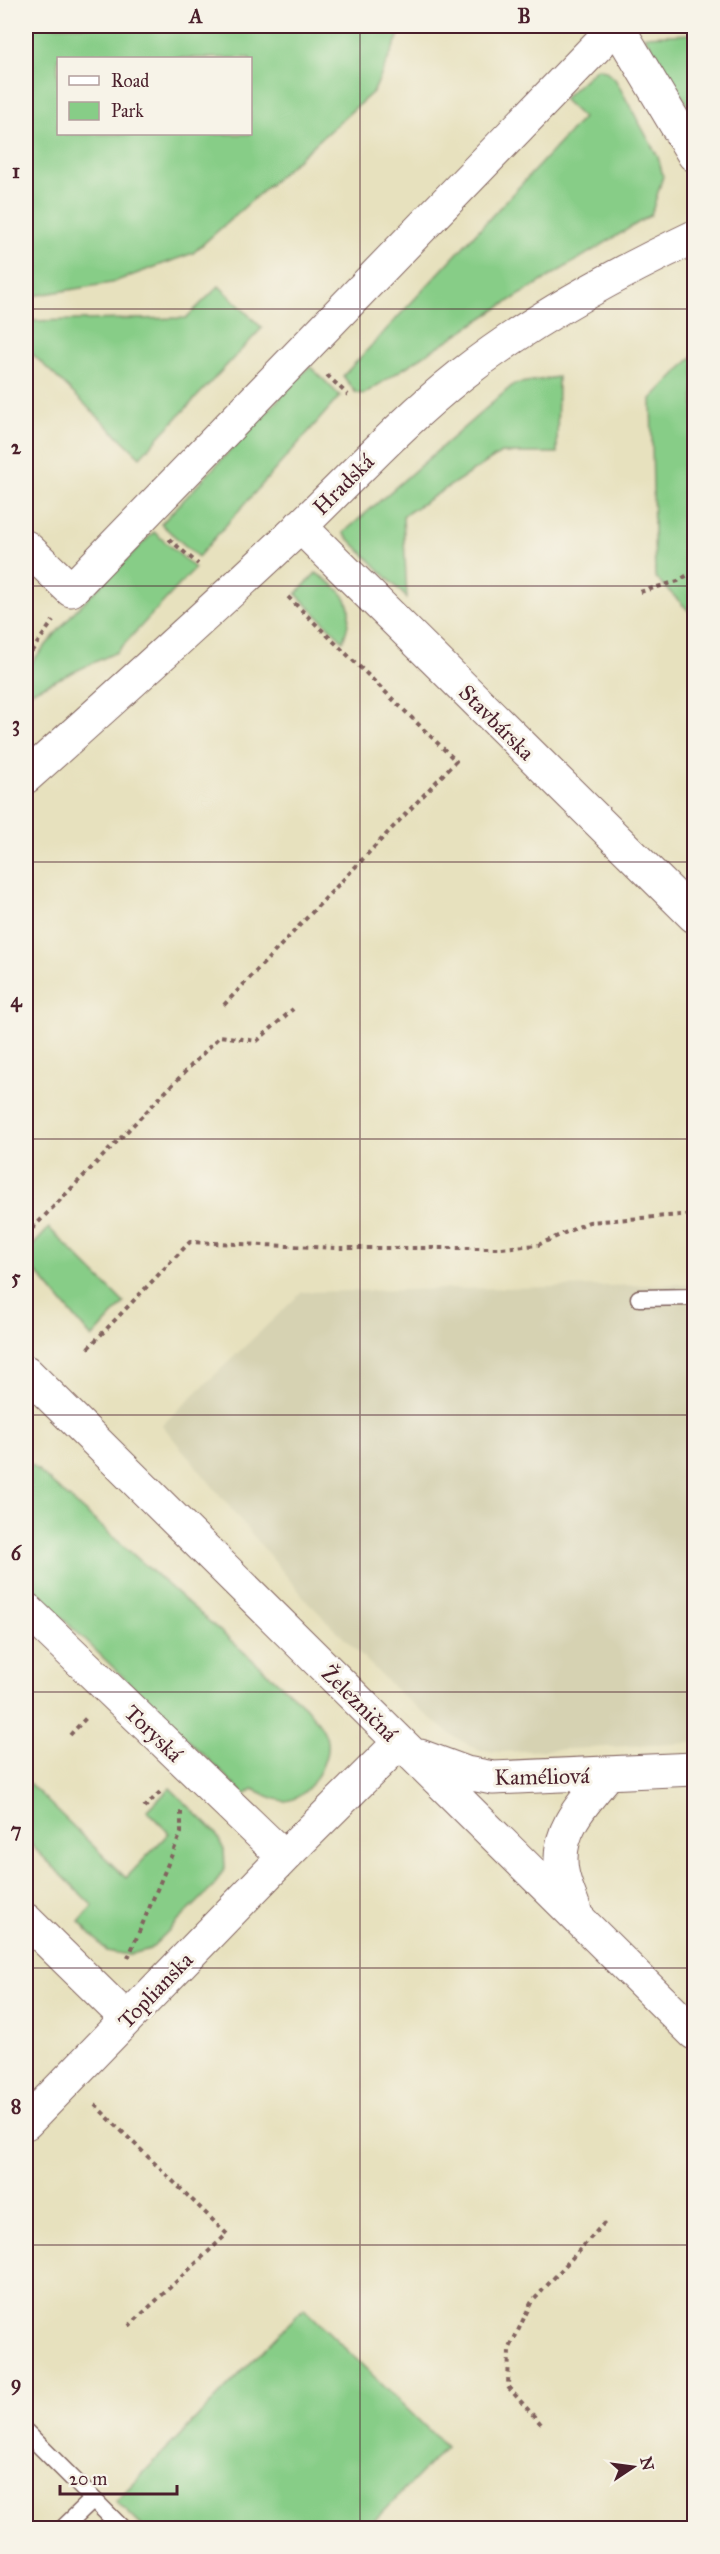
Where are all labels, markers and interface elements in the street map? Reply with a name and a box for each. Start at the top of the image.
text: A [187,4,203,28]
text: B [517,4,531,28]
legend [57,57,252,135]
text: Road [111,70,149,92]
text: Park [111,100,144,122]
text: 1 [12,159,20,183]
text: 2 [11,435,22,459]
street label: Hradská [307,448,380,520]
street label: Stavbárska [453,679,541,766]
text: 3 [12,712,20,737]
text: 4 [10,988,22,1013]
text: 5 [11,1265,21,1289]
text: 6 [11,1541,23,1565]
street label: Železničná [316,1660,404,1747]
street label: Toryská [119,1699,189,1768]
street label: Kaméliová [494,1762,591,1791]
text: 7 [11,1818,22,1842]
street label: Toplianska [112,1946,199,2034]
text: 8 [11,2094,21,2118]
text: 9 [11,2371,21,2396]
north arrow [603,2437,663,2497]
text: N [636,2455,658,2473]
scale bar [60,2458,177,2496]
text: 20 m [69,2468,107,2490]

